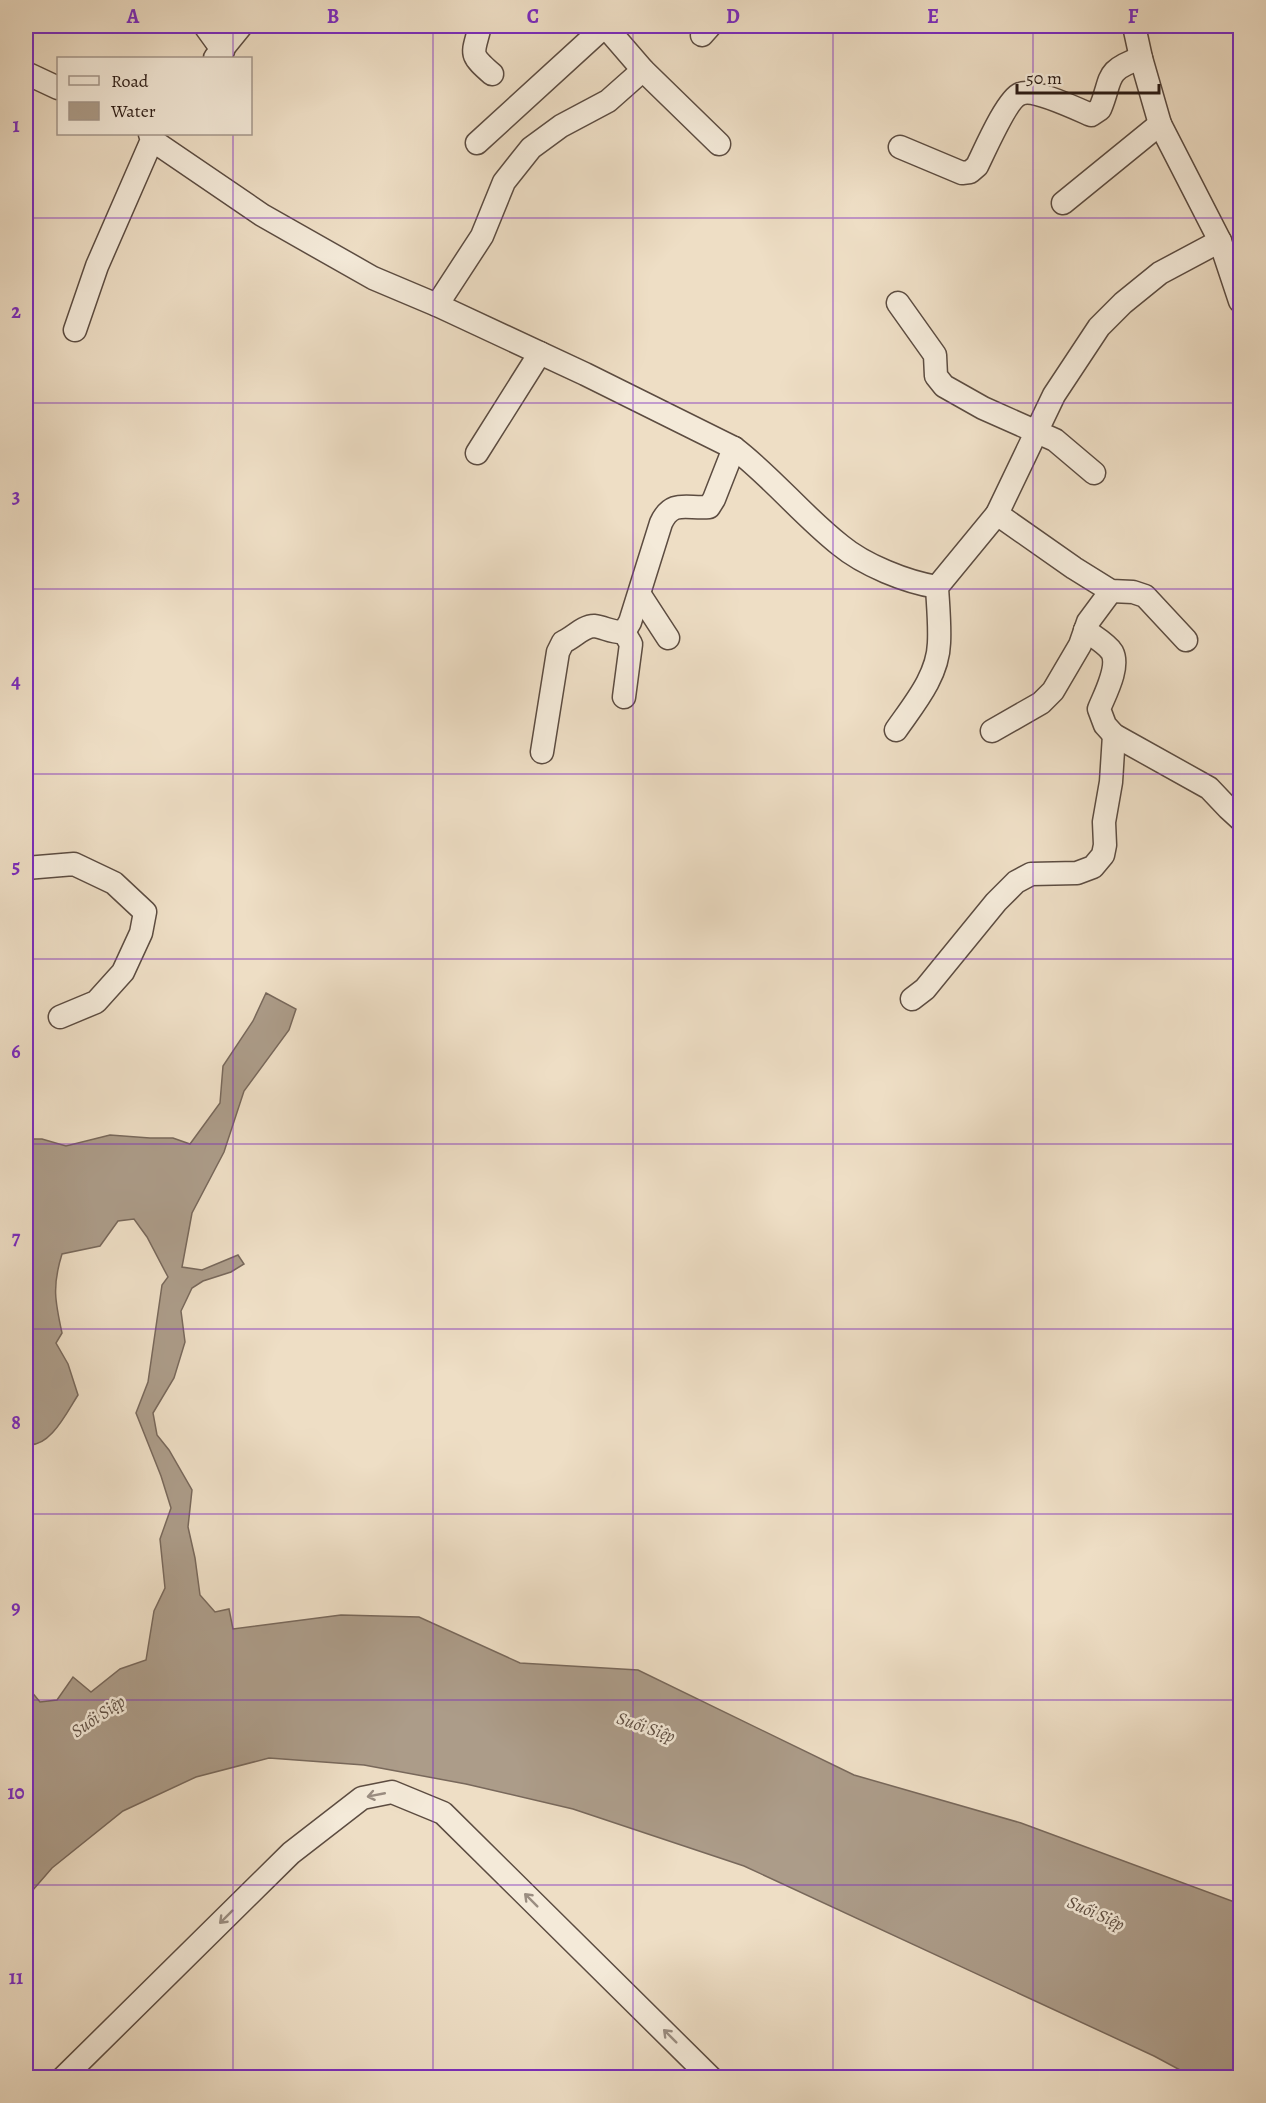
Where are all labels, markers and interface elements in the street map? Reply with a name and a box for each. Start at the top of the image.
text: A [126,3,140,30]
text: B [327,3,339,30]
text: C [527,3,539,30]
text: D [726,3,740,30]
text: E [927,3,939,30]
text: F [1128,3,1139,30]
legend [57,57,252,135]
scale bar [1017,57,1160,95]
text: 50 m [1026,66,1062,90]
text: Road [111,69,149,93]
text: Water [110,99,156,123]
text: 1 [12,112,20,139]
text: 2 [11,298,21,325]
text: 3 [12,483,20,510]
text: 4 [11,668,21,695]
text: 5 [12,853,20,880]
text: 6 [11,1038,21,1065]
text: 7 [12,1224,21,1251]
text: 8 [11,1409,21,1436]
text: 9 [11,1594,21,1621]
water label: Suối Siệp [66,1689,130,1743]
water label: Suối Siệp [613,1706,679,1748]
text: 10 [7,1779,25,1806]
one-way arrow [366,1790,385,1802]
water label: Suối Siệp [1063,1890,1129,1936]
one-way arrow [523,1892,538,1907]
one-way arrow [218,1910,233,1924]
text: 11 [9,1964,23,1991]
one-way arrow [662,2029,677,2044]

